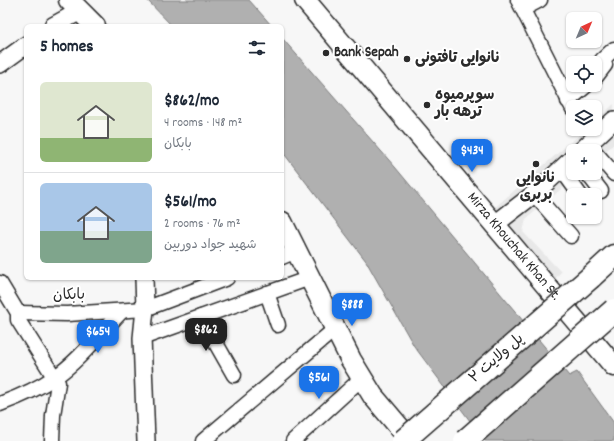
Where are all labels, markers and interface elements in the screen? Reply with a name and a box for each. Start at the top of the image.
north arrow [566,12,602,48]
map controls [566,12,602,224]
text: 5 homes [40,36,93,60]
icon: filters [246,37,268,59]
place label: Bank Sepah [334,42,399,64]
marker: Bank Sepah [321,48,331,58]
place label: نانوایی تافتونی [415,48,501,70]
marker: نانوایی تافتونی [402,54,412,64]
button: locate [566,56,602,92]
place label: سوپرمیوه ترهه بار [433,85,494,124]
text: $862/mo [164,90,219,114]
icon: home [72,98,120,146]
marker: سوپرمیوه ترهه بار [422,100,432,110]
button: layers [566,100,602,136]
text: 4 rooms · 148 m² [164,114,242,133]
text: بابکان [164,135,192,154]
pin: $434 [448,139,496,173]
text: $434 [460,142,484,161]
button: + [566,144,602,180]
marker: نانوایی بربری [531,159,541,169]
place label: نانوایی بربری [516,168,556,207]
street label: Mirza Khouchak Khan St. [461,188,566,306]
button: − [566,188,602,224]
text: $561/mo [164,191,217,215]
icon: home [72,199,120,247]
text: 2 rooms · 76 m² [164,215,240,234]
text: شهید جواد دوربین [164,236,257,255]
street label: بابکان [53,285,85,307]
pin: $888 [328,293,376,327]
text: $888 [341,296,363,315]
pin: $862 [182,318,230,352]
pin: $654 [74,320,122,354]
text: $862 [194,321,218,340]
text: $654 [86,323,110,342]
street label: پل ولایت ۲ [465,329,529,389]
pin: $561 [295,366,343,400]
text: $561 [308,369,330,388]

